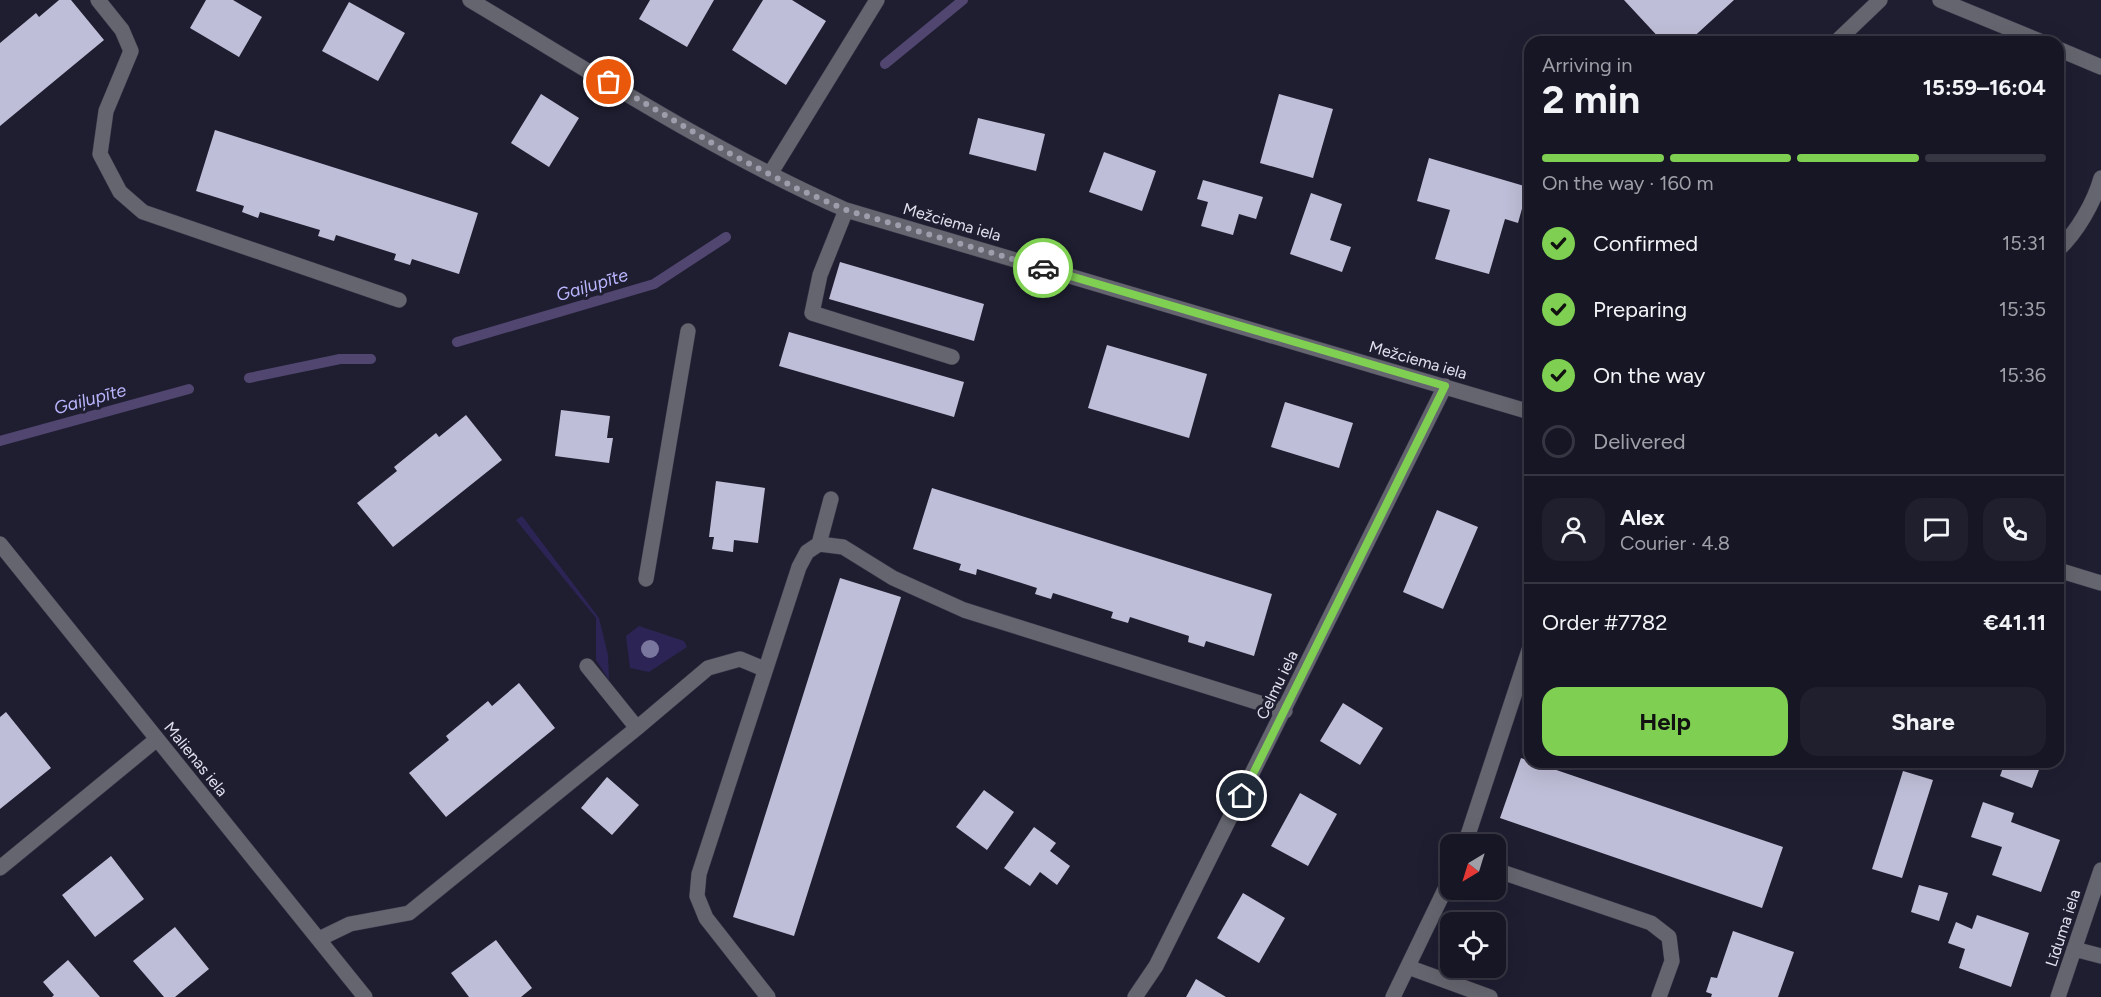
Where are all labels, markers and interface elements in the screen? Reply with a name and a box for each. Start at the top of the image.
text: Arriving in [1542,53,1632,77]
pin [583,56,634,107]
icon: bag [592,65,625,98]
text: 15:59–16:04 [1923,74,2046,101]
text: 2 min [1542,76,1640,123]
text: On the way · 160 m [1542,171,1714,195]
street label: Mežciema iela [901,199,1003,245]
icon: check [1542,227,1575,260]
text: Confirmed [1593,230,1698,257]
text: 15:31 [2002,231,2046,255]
courier [1013,238,1073,298]
icon: car [1027,252,1060,285]
water label: Gaiļupīte [553,264,631,306]
icon: check [1542,293,1575,326]
text: Preparing [1593,296,1687,323]
text: 15:35 [1999,297,2046,321]
street label: Mežciema iela [1367,337,1469,383]
icon: check [1542,359,1575,392]
text: On the way [1593,362,1705,389]
text: 15:36 [1999,363,2046,387]
water label: Gaiļupīte [51,379,129,419]
text: Delivered [1593,428,1686,455]
button: person [1542,498,1605,561]
button: chat [1905,498,1968,561]
button: phone [1983,498,2046,561]
text: Alex [1620,504,1665,531]
text: Courier · 4.8 [1620,531,1730,555]
text: Order #7782 [1542,609,1668,636]
text: €41.11 [1983,609,2046,636]
street label: Celmu iela [1252,647,1302,723]
button: Help [1542,687,1788,756]
button: Share [1800,687,2046,756]
street label: Malienas iela [160,718,232,800]
pin [1216,770,1267,821]
icon: home [1225,779,1258,812]
north arrow [1440,834,1506,900]
map controls [1440,834,1506,978]
street label: Līduma iela [2042,887,2084,969]
button: locate [1440,912,1506,978]

